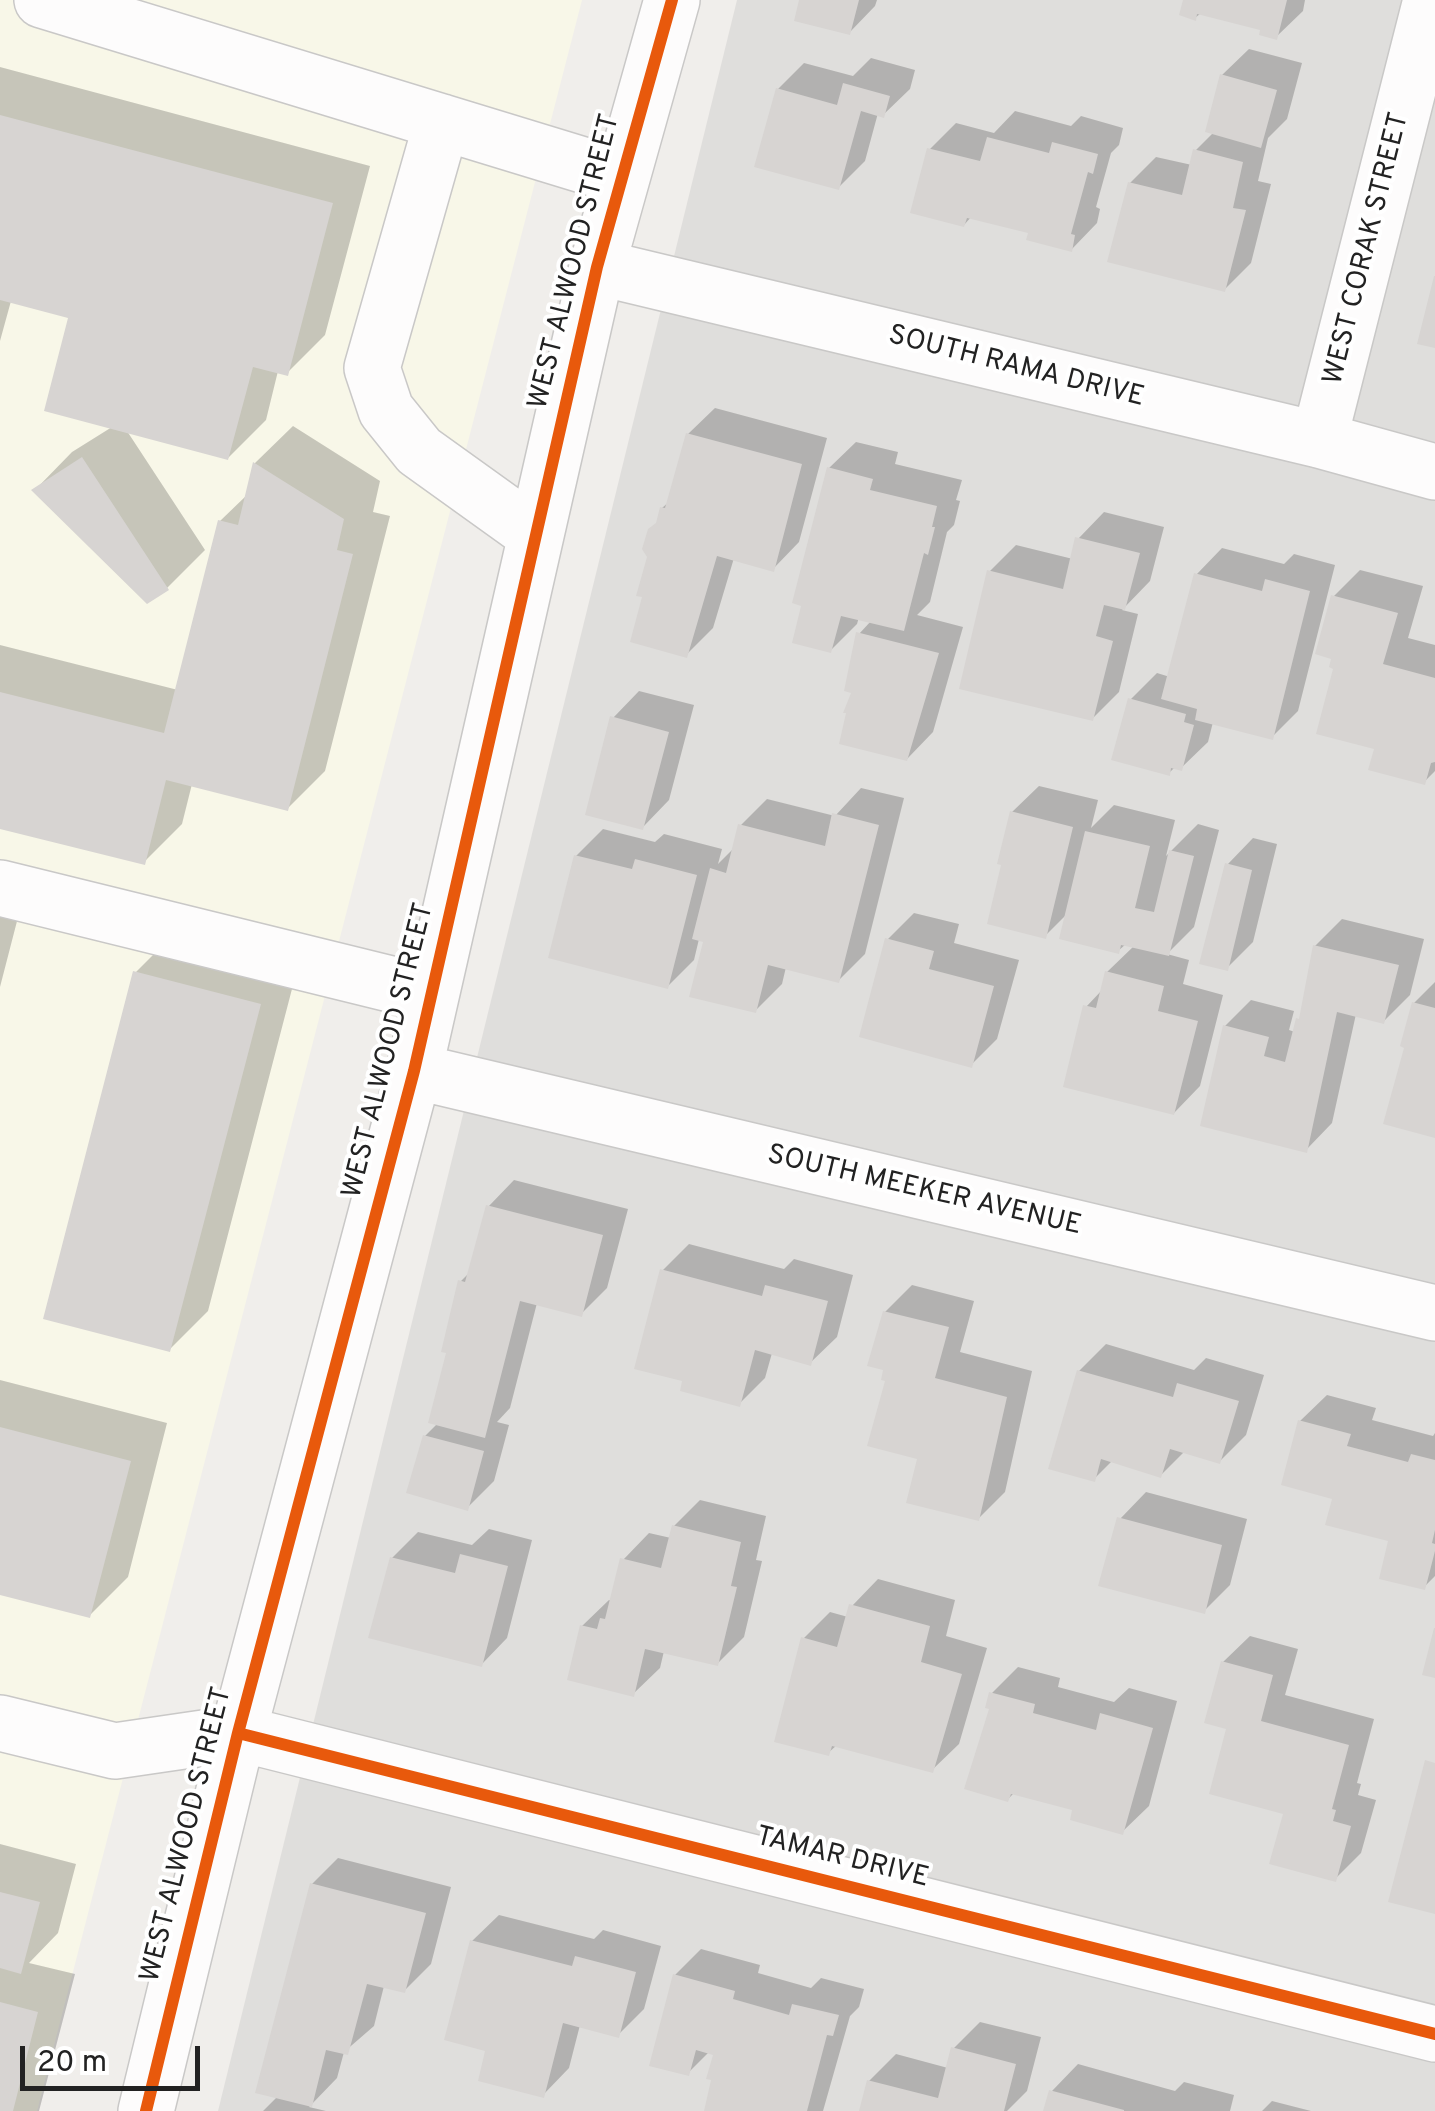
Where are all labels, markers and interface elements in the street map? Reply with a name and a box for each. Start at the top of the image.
street label: WEST CORAK STREET [1318,110,1418,388]
street label: WEST ALWOOD STREET [523,111,629,413]
street label: SOUTH RAMA DRIVE [884,320,1148,416]
street label: WEST ALWOOD STREET [337,900,443,1202]
street label: SOUTH MEEKER AVENUE [764,1139,1084,1245]
street label: WEST ALWOOD STREET [135,1684,241,1986]
street label: TAMAR DRIVE [752,1821,932,1897]
scale bar [25,2026,205,2088]
text: 20 m [37,2045,107,2082]

